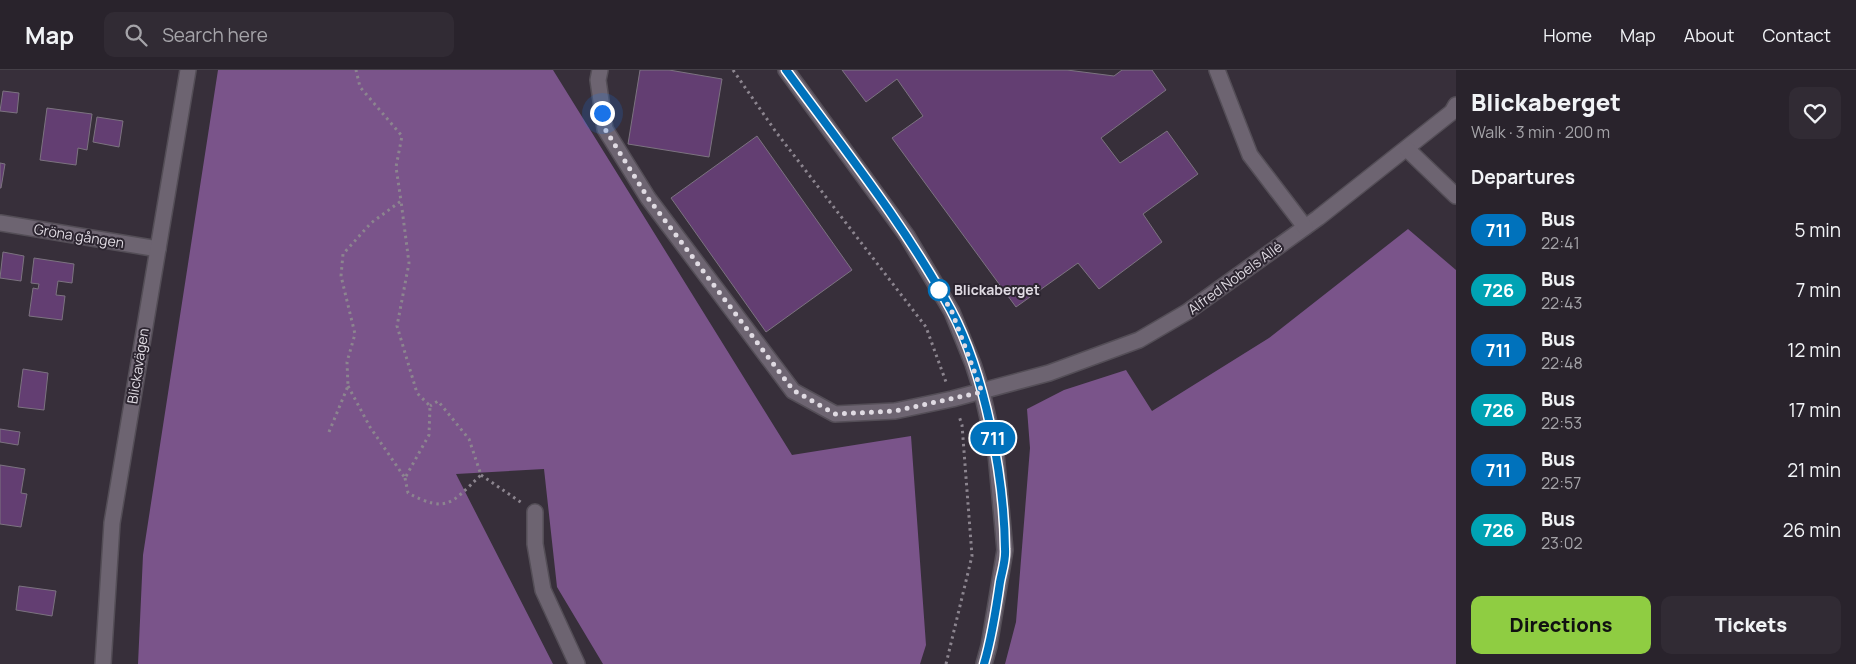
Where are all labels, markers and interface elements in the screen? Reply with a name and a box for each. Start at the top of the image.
search box [104,12,454,57]
text: Map [25,18,74,51]
icon: search [122,21,150,49]
text: Search here [162,22,268,48]
text: Home [1543,23,1592,47]
text: Map [1620,23,1656,47]
text: About [1684,23,1734,47]
text: Contact [1762,23,1831,47]
text: Blickaberget [1471,85,1621,118]
button: heart [1789,87,1841,139]
your location [590,101,615,126]
text: Walk · 3 min · 200 m [1471,121,1610,143]
text: Departures [1471,164,1575,190]
text: Bus [1541,206,1575,232]
text: 5 min [1794,217,1841,243]
text: 711 [1486,218,1511,242]
street label: Gröna gången [33,219,125,252]
text: 22:41 [1541,232,1580,254]
street label: Alfred Nobels Allé [1184,237,1286,318]
text: Bus [1541,266,1575,292]
text: 7 min [1796,277,1841,303]
text: 726 [1483,278,1514,302]
marker: Blickaberget [928,279,950,301]
place label: Blickaberget [954,280,1040,299]
text: 22:43 [1541,292,1582,314]
text: Bus [1541,326,1575,352]
street label: Blickavägen [122,327,153,405]
text: 12 min [1787,337,1841,363]
text: 711 [1486,338,1511,362]
text: 22:48 [1541,352,1583,374]
text: Bus [1541,386,1575,412]
text: 17 min [1788,397,1841,423]
text: 726 [1483,398,1514,422]
text: 22:53 [1541,412,1582,434]
line badge: 711 [964,422,1022,454]
text: 711 [980,426,1006,450]
text: Bus [1541,446,1575,472]
text: 21 min [1787,457,1841,483]
text: 711 [1486,458,1511,482]
text: 22:57 [1541,472,1581,494]
text: Bus [1541,506,1575,532]
text: 26 min [1783,517,1841,543]
text: 726 [1483,518,1514,542]
text: 23:02 [1541,532,1583,554]
button: Directions [1471,596,1651,654]
button: Tickets [1661,596,1841,654]

